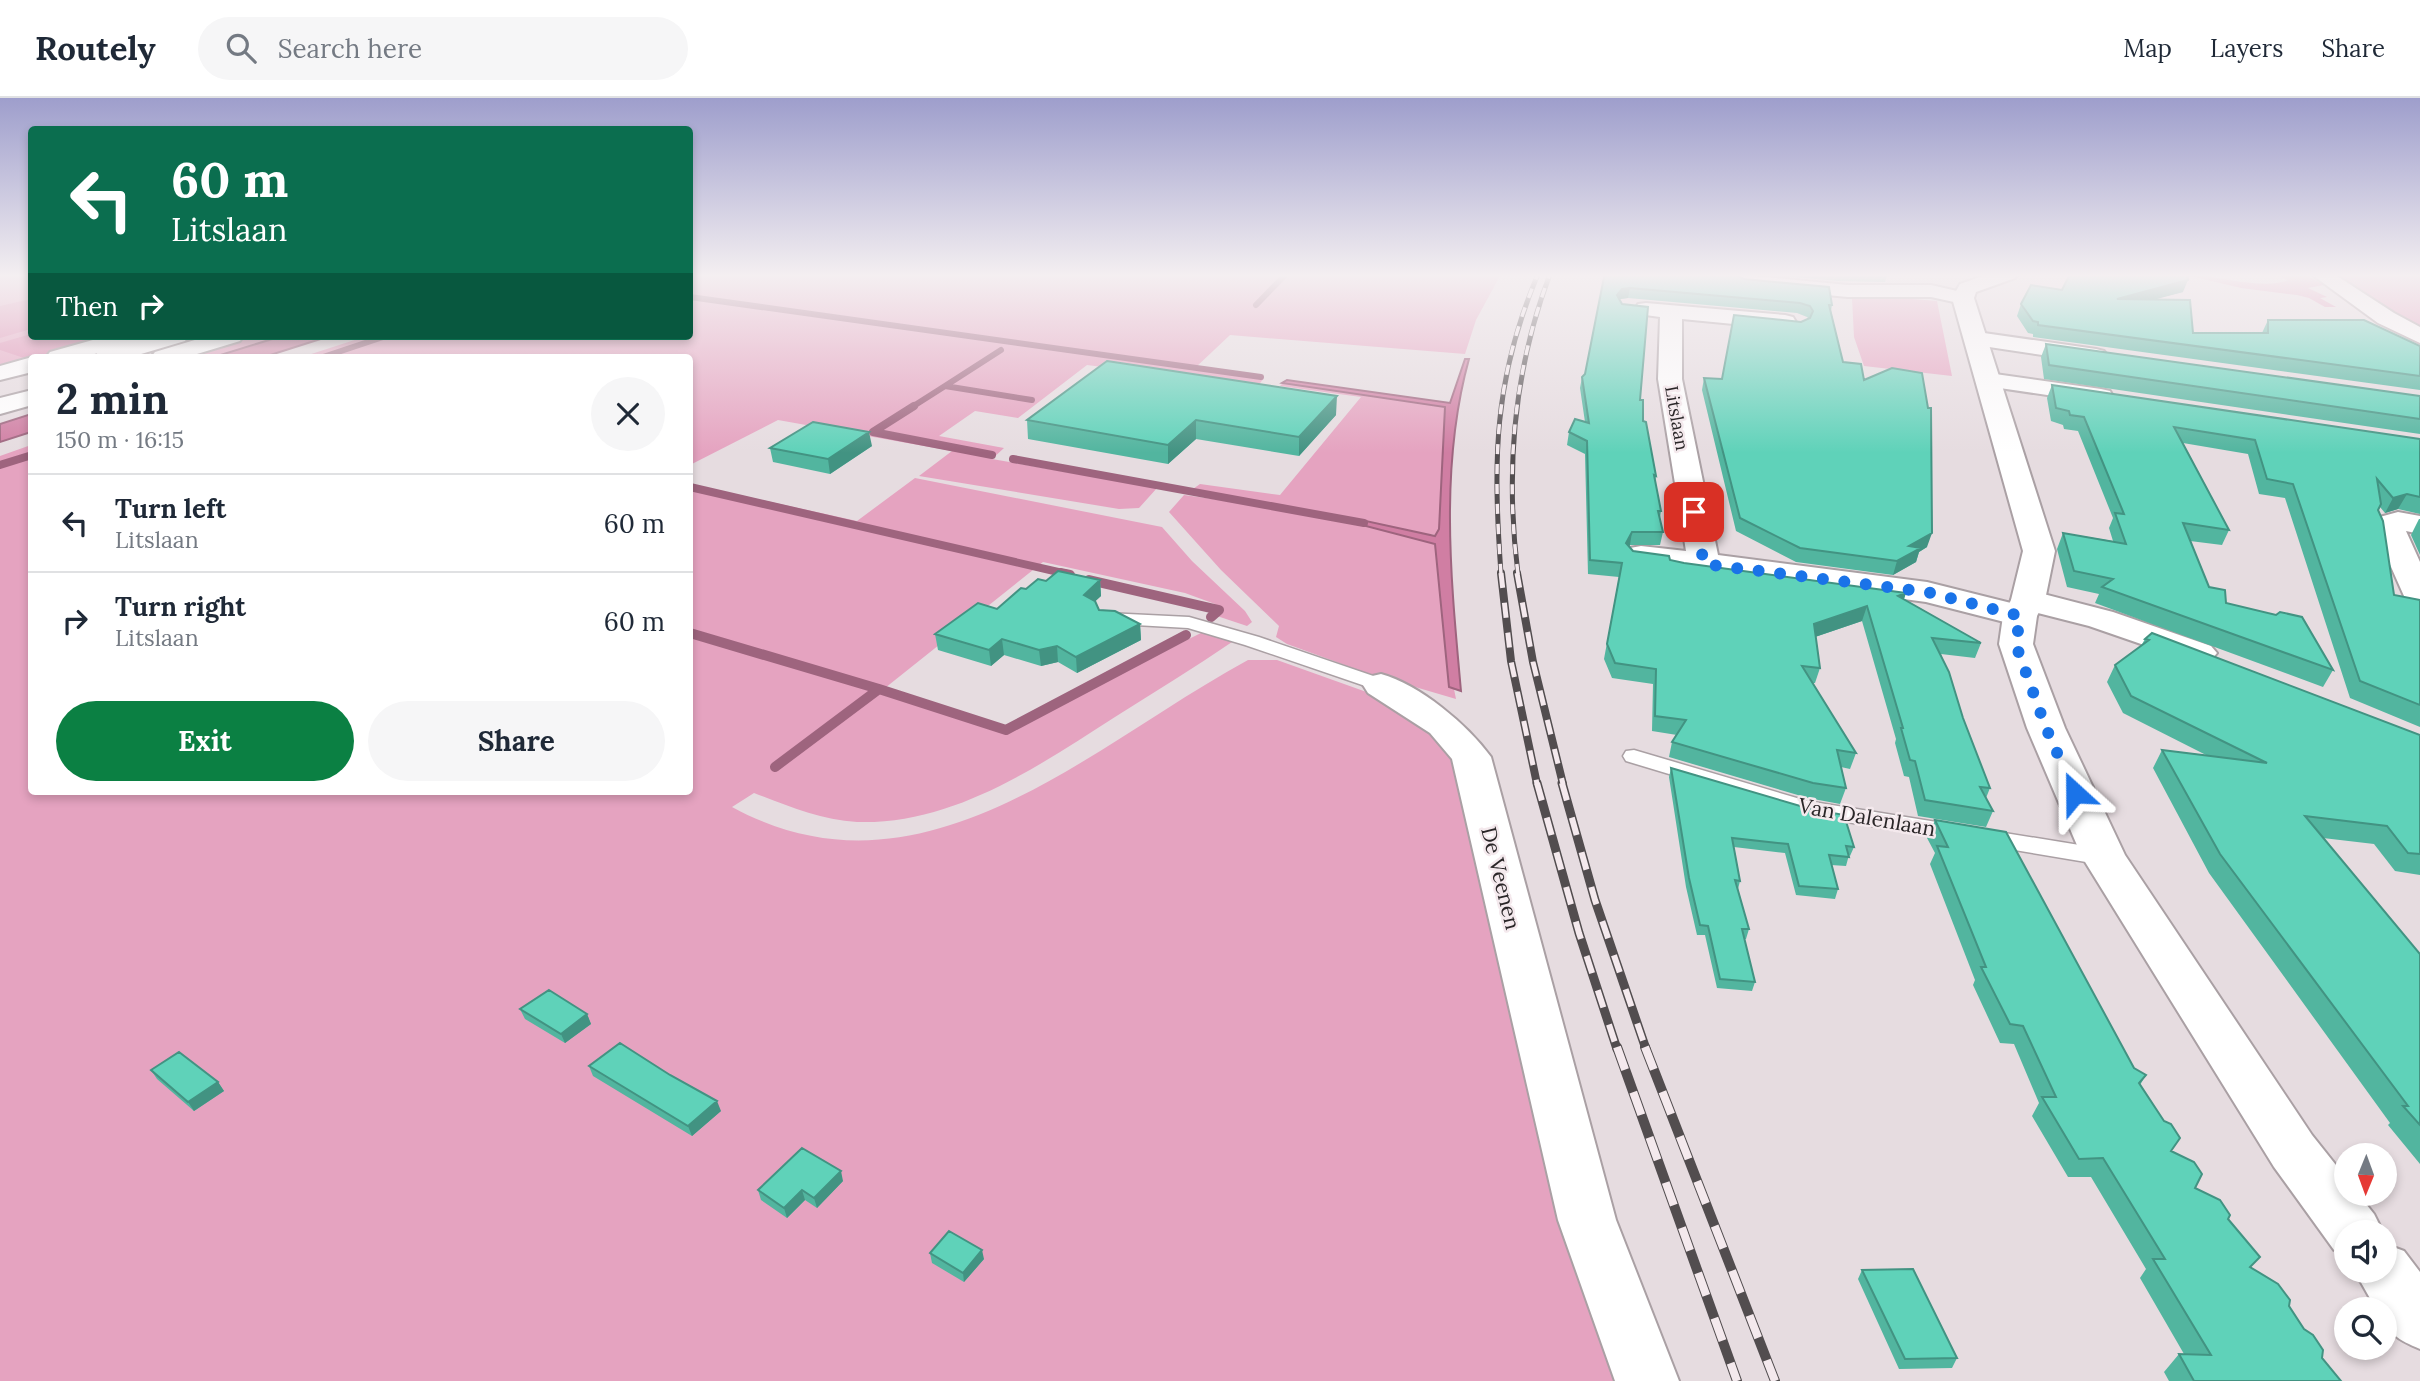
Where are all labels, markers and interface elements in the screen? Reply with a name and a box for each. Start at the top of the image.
search box [198,17,688,80]
text: Routely [35,27,156,69]
icon: search [222,29,260,67]
text: Search here [278,32,422,65]
text: Map [2123,33,2172,64]
text: Layers [2210,33,2283,64]
text: Share [2321,33,2385,64]
text: 60 m [171,148,288,210]
icon: left [56,154,147,245]
text: Litslaan [171,209,287,250]
icon: right [132,287,170,325]
text: Then [56,290,118,323]
text: 2 min [56,372,169,426]
button: close [591,377,665,451]
street label: Litslaan [1660,384,1694,452]
text: 150 m · 16:15 [56,425,184,454]
pin [1664,482,1724,542]
text: Turn left [115,492,226,525]
icon: arrive [1675,493,1713,531]
icon: left [56,504,94,542]
text: 60 m [604,507,665,540]
text: Litslaan [115,525,199,554]
text: Turn right [115,590,246,623]
icon: right [56,602,94,640]
text: 60 m [604,605,665,638]
text: Litslaan [115,623,199,652]
button: Exit [56,701,354,781]
button: Share [368,701,665,781]
position arrow [2038,756,2112,830]
street label: Van Dalenlaan [1795,791,1938,842]
street label: De Veenen [1475,824,1527,932]
north arrow [2334,1143,2398,1206]
map controls [2334,1143,2397,1360]
button: sound [2334,1220,2397,1283]
button: search [2334,1297,2397,1360]

